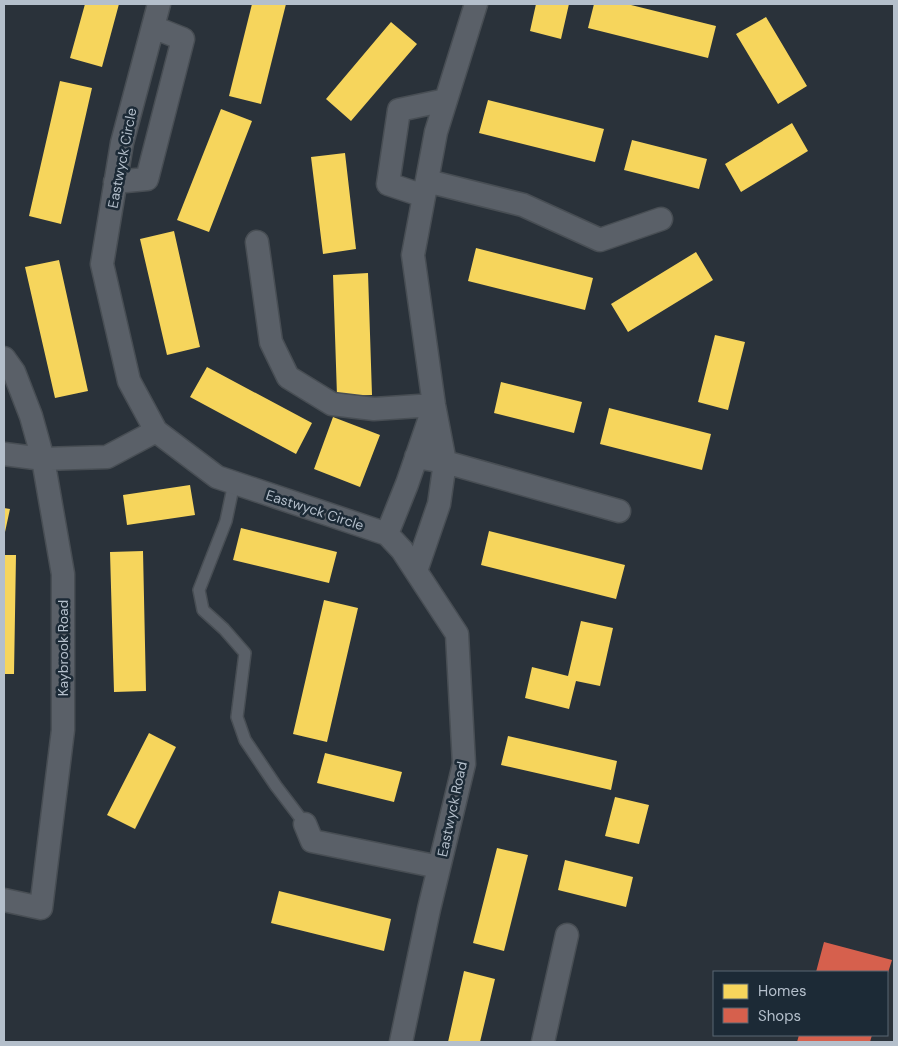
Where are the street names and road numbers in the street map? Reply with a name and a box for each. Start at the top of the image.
street label: Eastwyck Circle [103,106,141,210]
street label: Eastwyck Circle [264,486,366,534]
street label: Kaybrook Road [54,600,72,696]
street label: Eastwyck Road [433,760,471,858]

